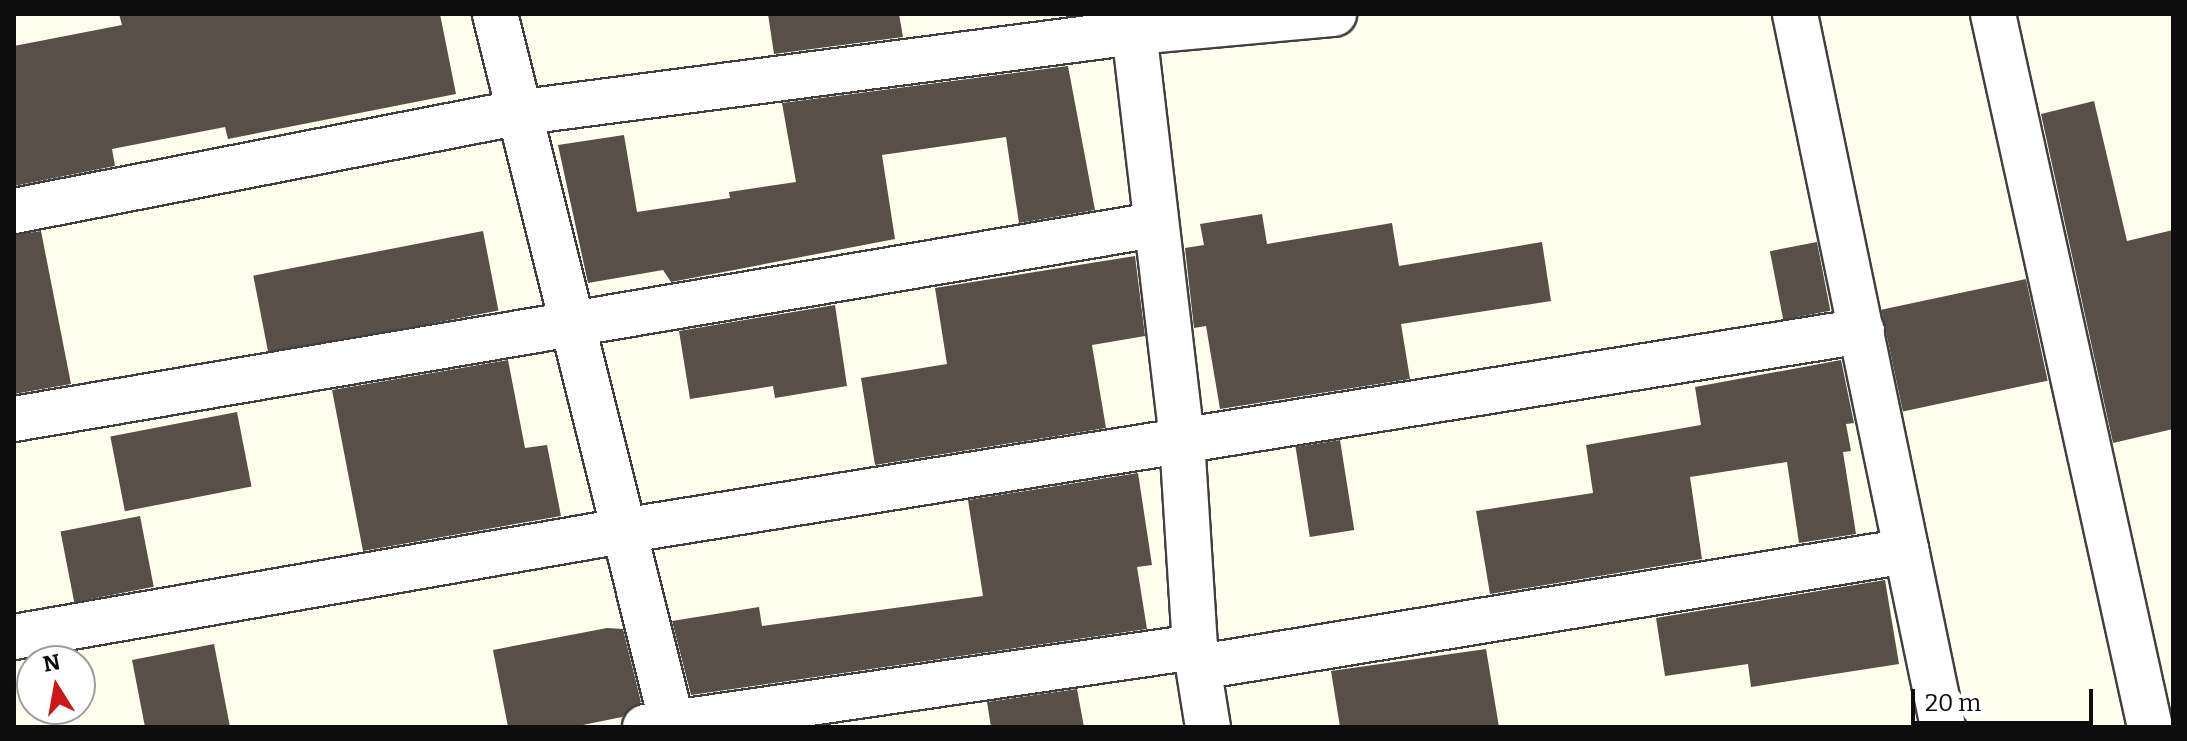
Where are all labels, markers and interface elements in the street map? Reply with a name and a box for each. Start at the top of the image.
north arrow [16,645,96,725]
text: N [41,648,63,678]
scale bar [1915,673,2097,723]
text: 20 m [1925,689,1981,717]

